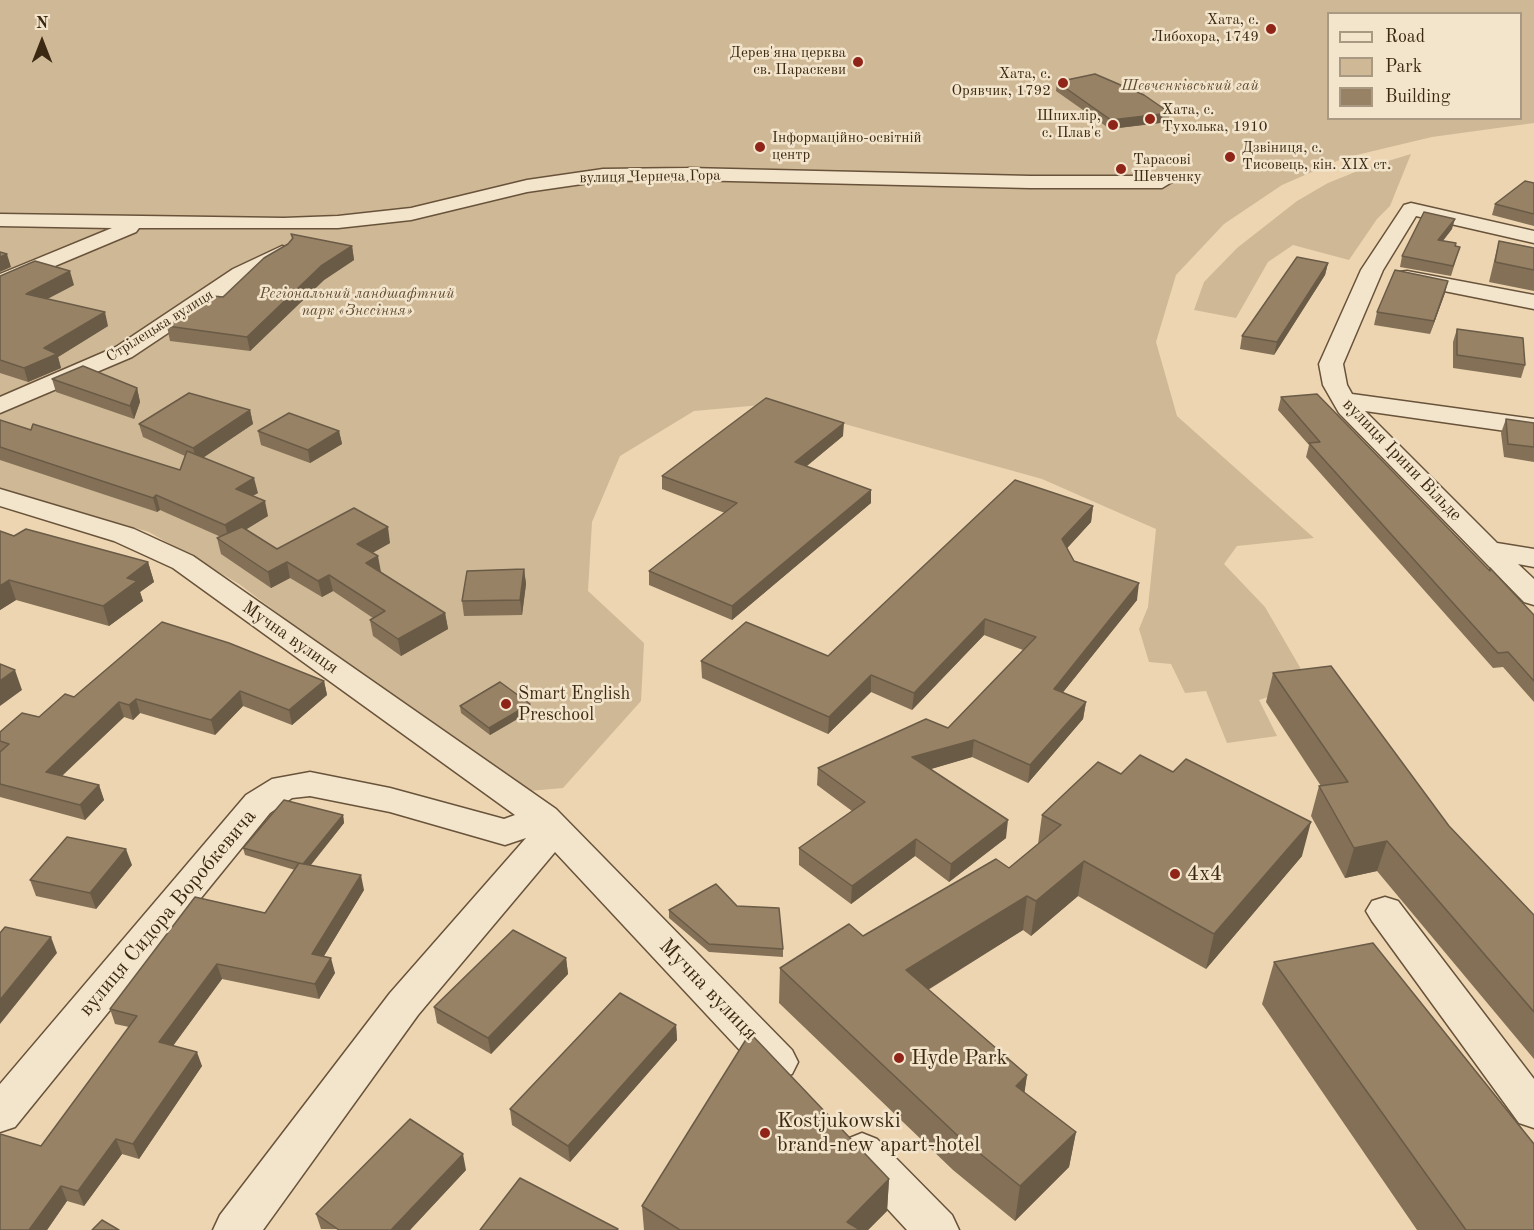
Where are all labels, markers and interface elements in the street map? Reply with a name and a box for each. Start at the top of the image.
place label: Хата, с. Либохора, 1749 [1151,11,1259,46]
north arrow [12,12,72,72]
legend [1327,12,1522,120]
text: N [36,16,48,32]
marker: Хата, с. Либохора, 1749 [1264,22,1278,36]
text: Road [1385,28,1425,46]
place label: Дерев'яна церква св. Параскеви [730,44,846,79]
marker: Дерев'яна церква св. Параскеви [851,55,865,69]
text: Park [1385,58,1422,76]
place label: Хата, с. Орявчик, 1792 [951,65,1051,100]
marker: Хата, с. Орявчик, 1792 [1056,76,1070,90]
park label: Шевченківський гай [1121,77,1259,95]
text: Building [1385,88,1450,106]
place label: Хата, с. Тухолька, 1910 [1162,101,1267,136]
place label: Шпихлір, с. Плав'є [1037,107,1101,142]
marker: Хата, с. Тухолька, 1910 [1143,112,1157,126]
marker: Шпихлір, с. Плав'є [1106,118,1120,132]
place label: Інформаційно-освітній центр [772,129,922,164]
place label: Дзвіниця, с. Тисовець, кін. XIX ст. [1242,139,1391,174]
marker: Інформаційно-освітній центр [753,140,767,154]
marker: Дзвіниця, с. Тисовець, кін. XIX ст. [1223,150,1237,164]
place label: Тарасові Шевченку [1133,151,1202,186]
marker: Тарасові Шевченку [1114,162,1128,176]
street label: вулиця Чернеча Гора [579,167,721,187]
park label: Регіональний ландшафтний парк «Знесіння» [259,285,455,320]
street label: Стрілецька вулиця [103,286,217,366]
street label: вулиця Ірини Вільде [1338,394,1466,526]
street label: Мучна вулиця [238,597,342,679]
place label: Smart English Preschool [518,683,630,726]
marker: Smart English Preschool [499,697,513,711]
street label: вулиця Сидора Воробкевича [74,804,262,1022]
place label: 4х4 [1187,861,1222,887]
marker: 4х4 [1168,867,1182,881]
street label: Мучна вулиця [653,934,763,1046]
place label: Hyde Park [911,1045,1007,1071]
marker: Hyde Park [892,1051,906,1065]
place label: Kostjukowski brand-new apart-hotel [777,1108,980,1158]
marker: Kostjukowski brand-new apart-hotel [758,1126,772,1140]

